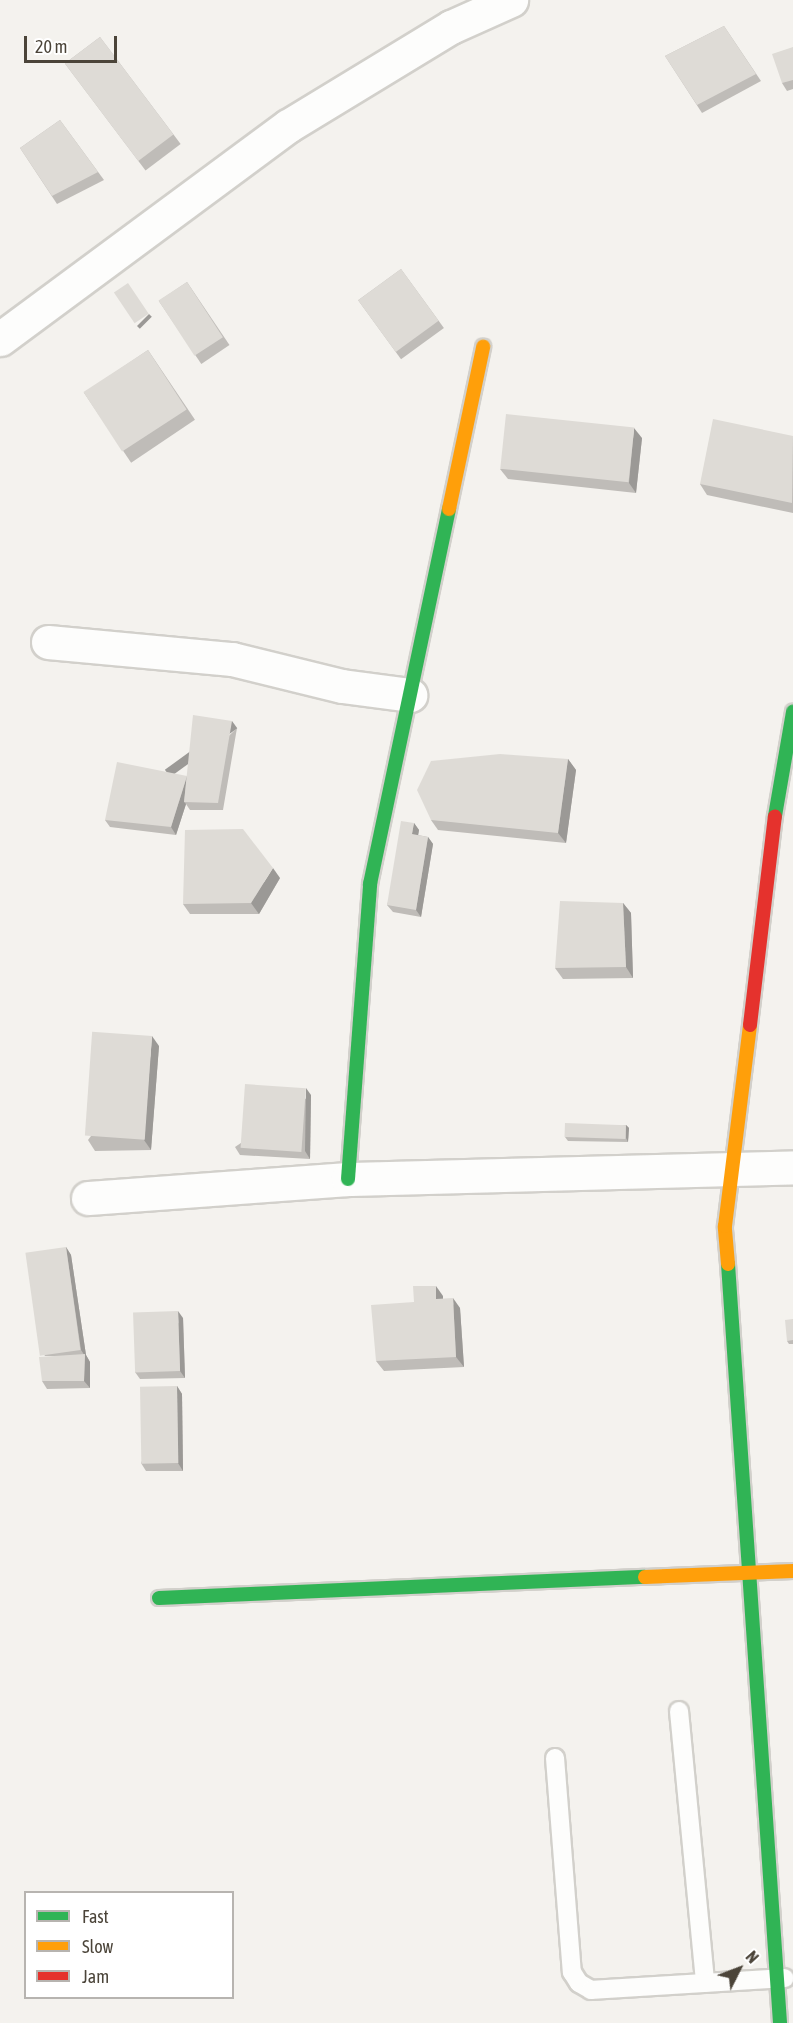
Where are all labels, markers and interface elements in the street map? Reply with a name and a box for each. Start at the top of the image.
scale bar [27,24,120,62]
text: 20 m [35,36,67,57]
legend [24,1891,234,1999]
text: Fast [82,1906,109,1927]
text: Slow [82,1936,113,1957]
north arrow [709,1939,769,1999]
text: N [743,1947,762,1966]
text: Jam [82,1966,109,1987]

